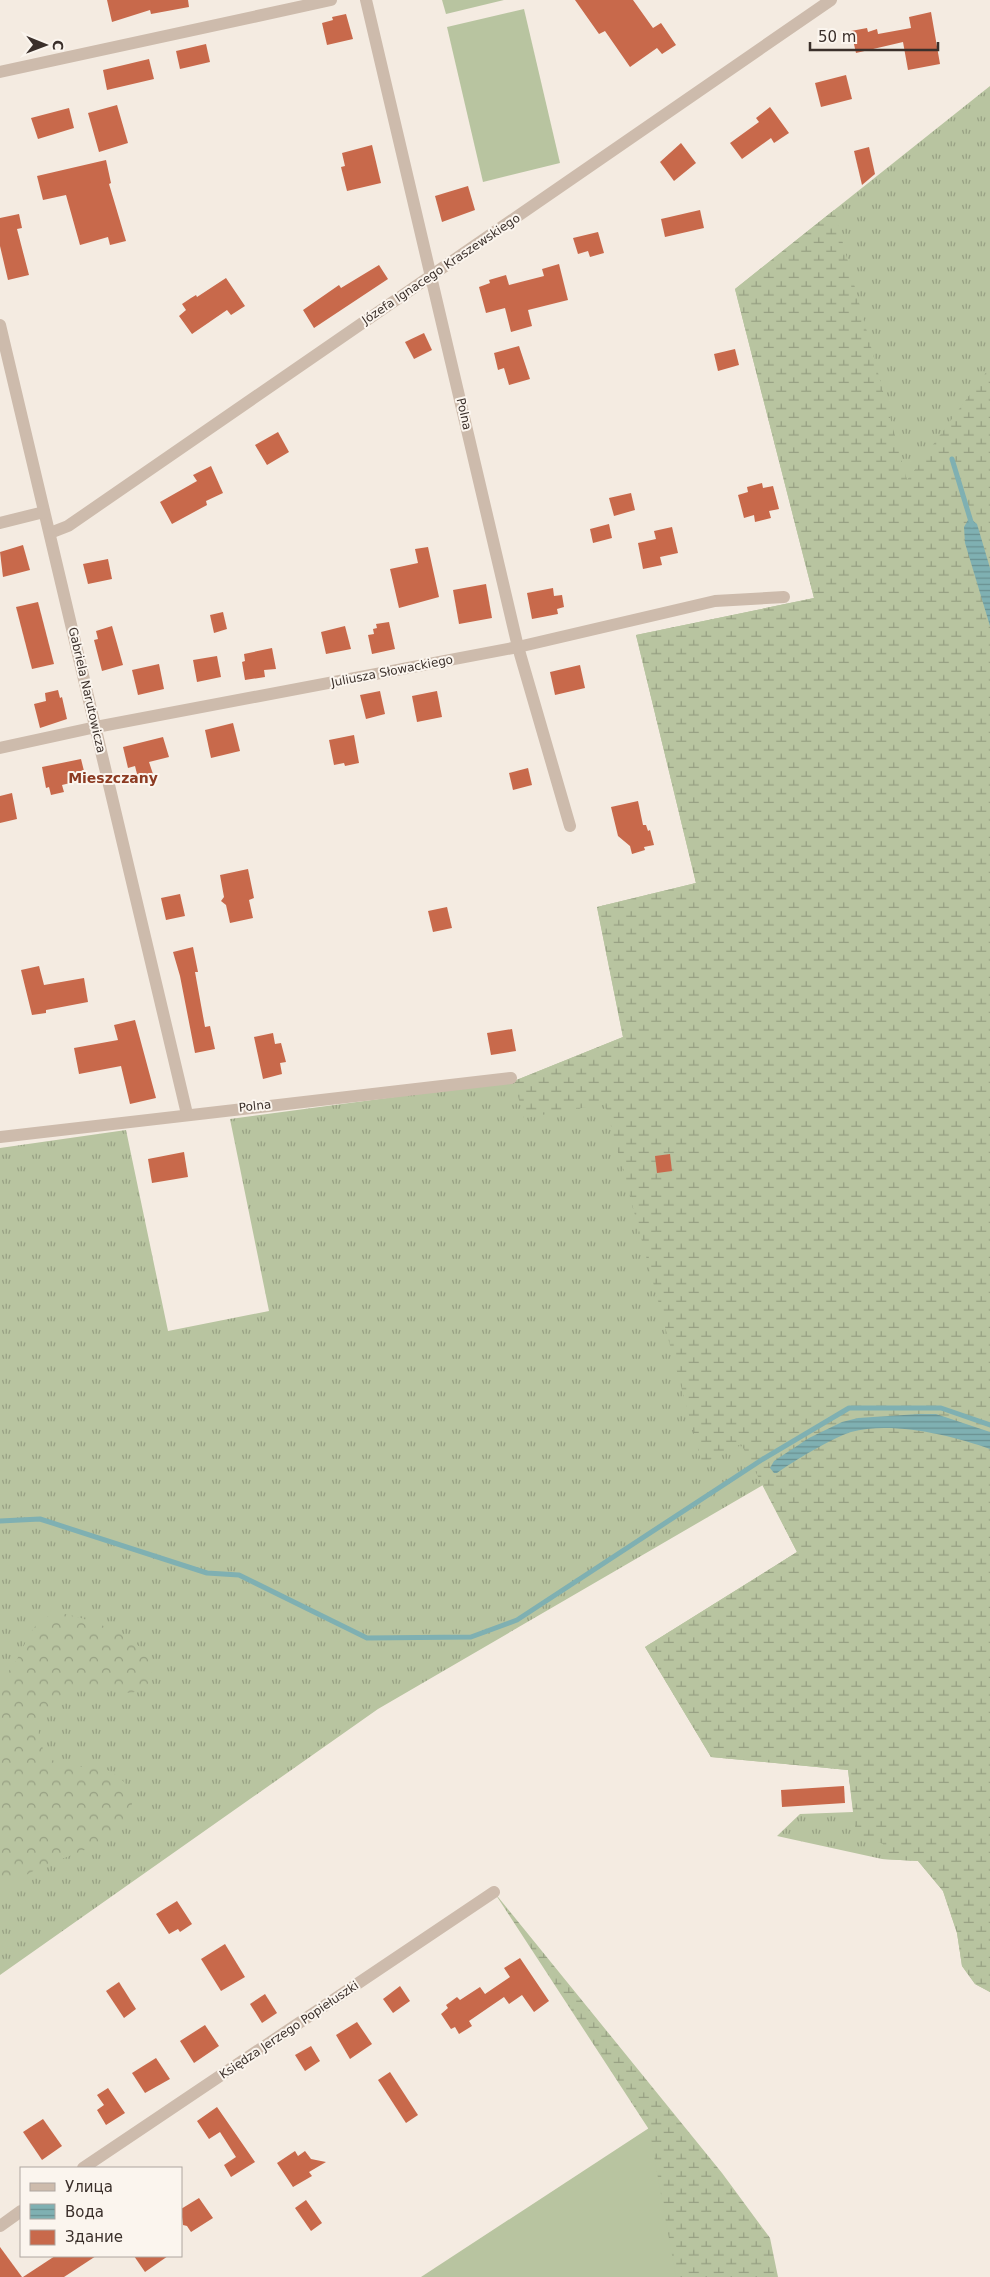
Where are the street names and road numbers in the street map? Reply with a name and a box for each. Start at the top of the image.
street label: Józefa Ignacego Kraszewskiego [358,211,523,328]
street label: Polna [454,397,474,431]
street label: Gabriela Narutowicza [66,626,108,754]
street label: Juliusza Słowackiego [329,652,454,690]
street label: Polna [238,1097,272,1115]
street label: Księdza Jerzego Popiełuszki [217,1978,361,2082]

